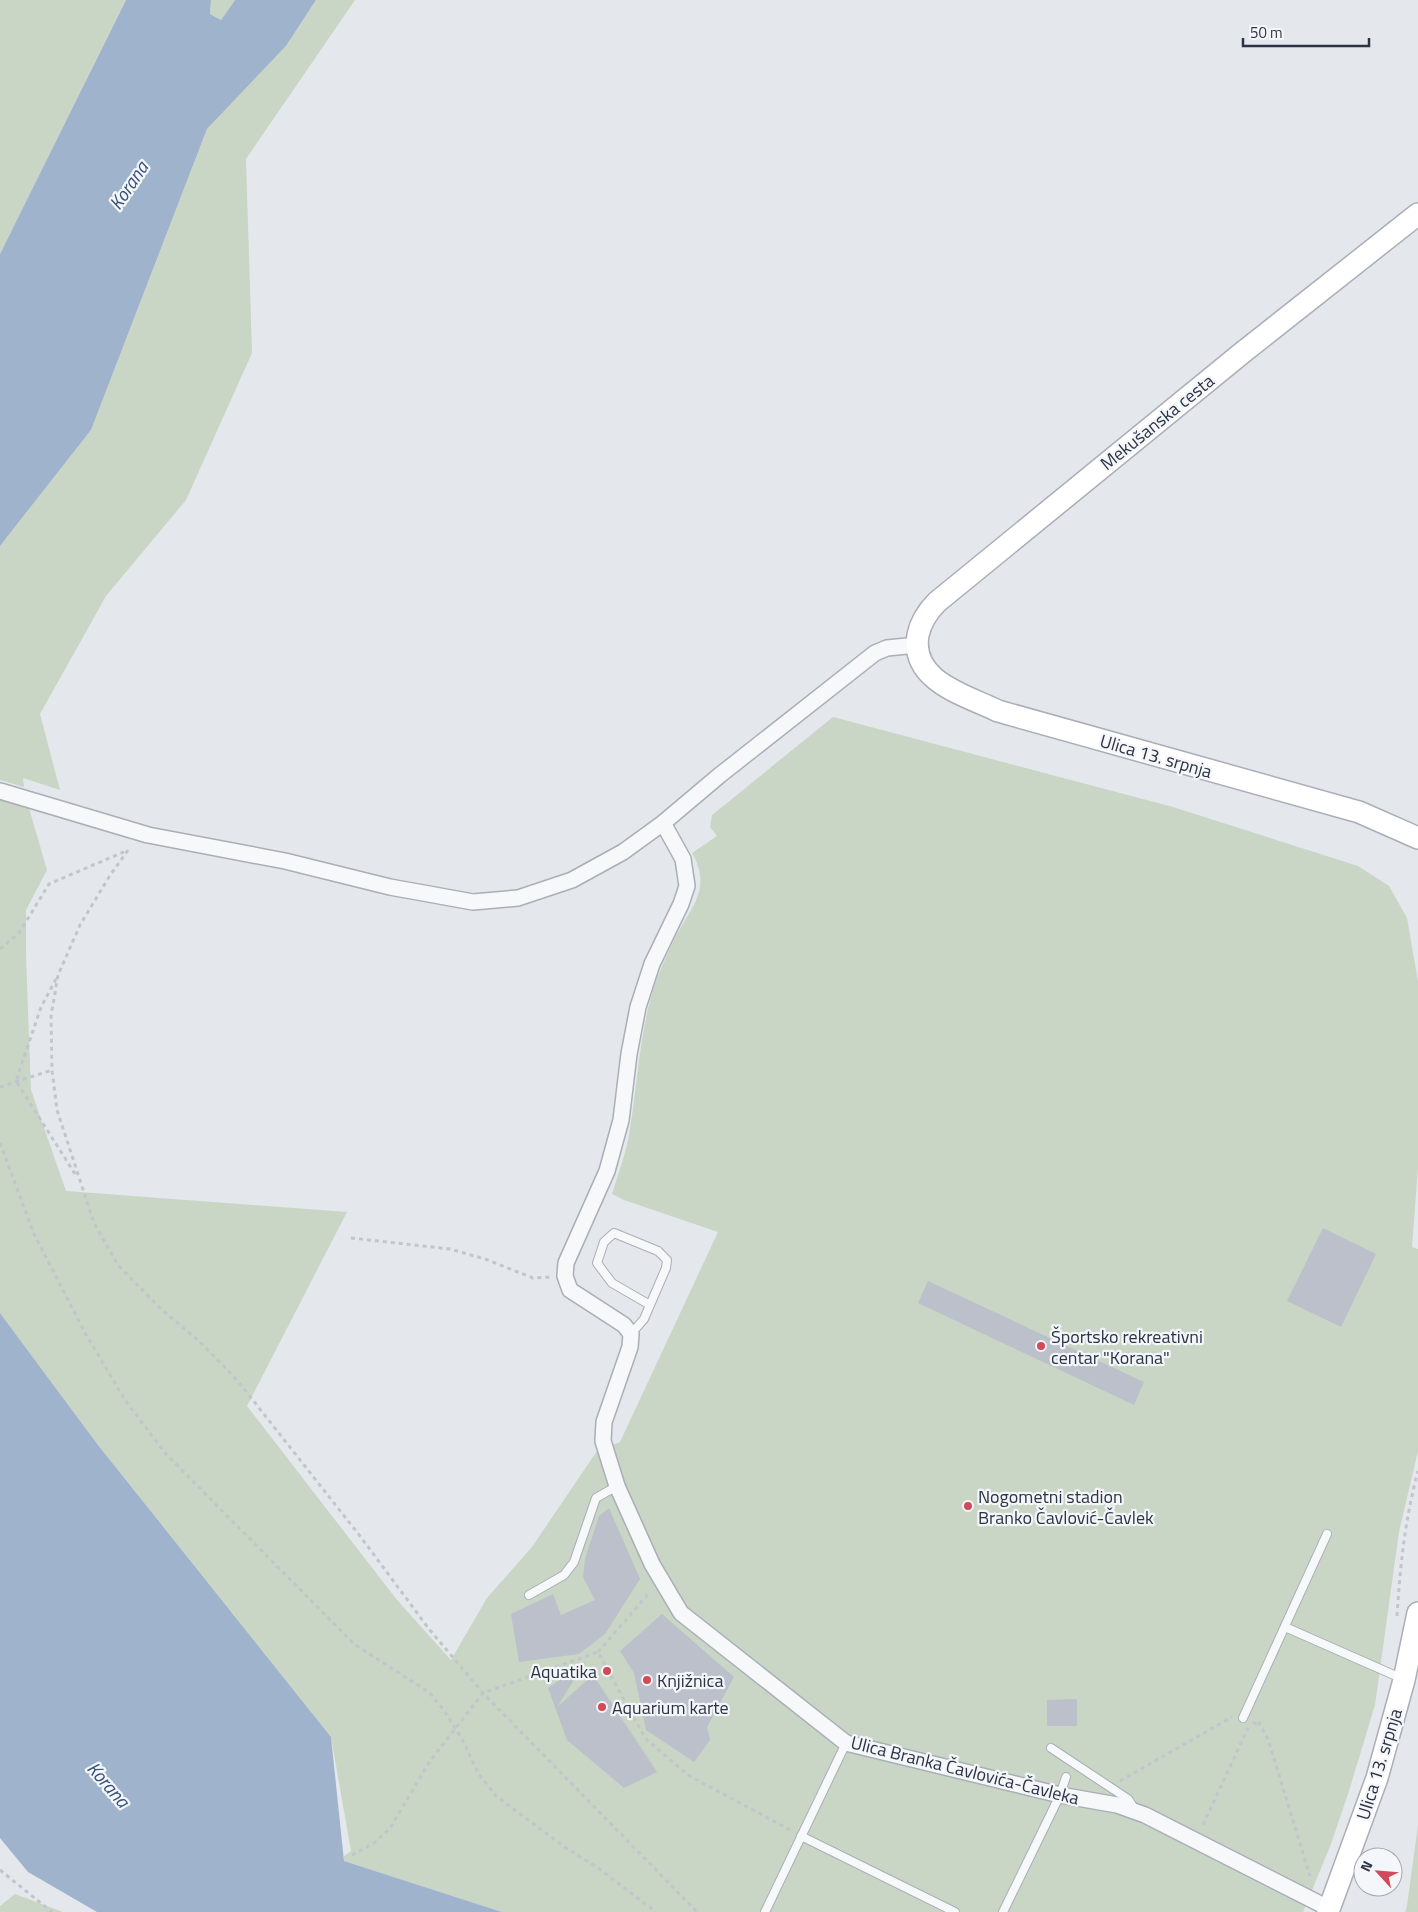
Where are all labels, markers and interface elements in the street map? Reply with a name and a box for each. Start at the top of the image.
scale bar [1243,15,1369,47]
text: 50 m [1250,21,1283,44]
water label: Korana [101,154,156,215]
street label: Mekušanska cesta [1094,368,1220,476]
street label: Ulica 13. srpnja [1097,727,1215,785]
place label: Športsko rekreativni centar "Korana" [1051,1323,1203,1371]
marker: Športsko rekreativni centar "Korana" [1035,1340,1047,1352]
place label: Nogometni stadion Branko Čavlović-Čavlek [978,1483,1154,1531]
marker: Nogometni stadion Branko Čavlović-Čavlek [962,1500,974,1512]
place label: Aquatika [530,1658,597,1685]
marker: Aquatika [601,1665,613,1677]
place label: Knjižnica [657,1667,723,1694]
marker: Knjižnica [641,1674,653,1686]
place label: Aquarium karte [612,1694,729,1721]
marker: Aquarium karte [596,1701,608,1713]
street label: Ulica 13. srpnja [1349,1705,1409,1823]
street label: Ulica Branka Čavlovića-Čavleka [848,1729,1082,1811]
water label: Korana [81,1754,138,1815]
north arrow [1353,1847,1403,1897]
text: N [1354,1857,1377,1875]

